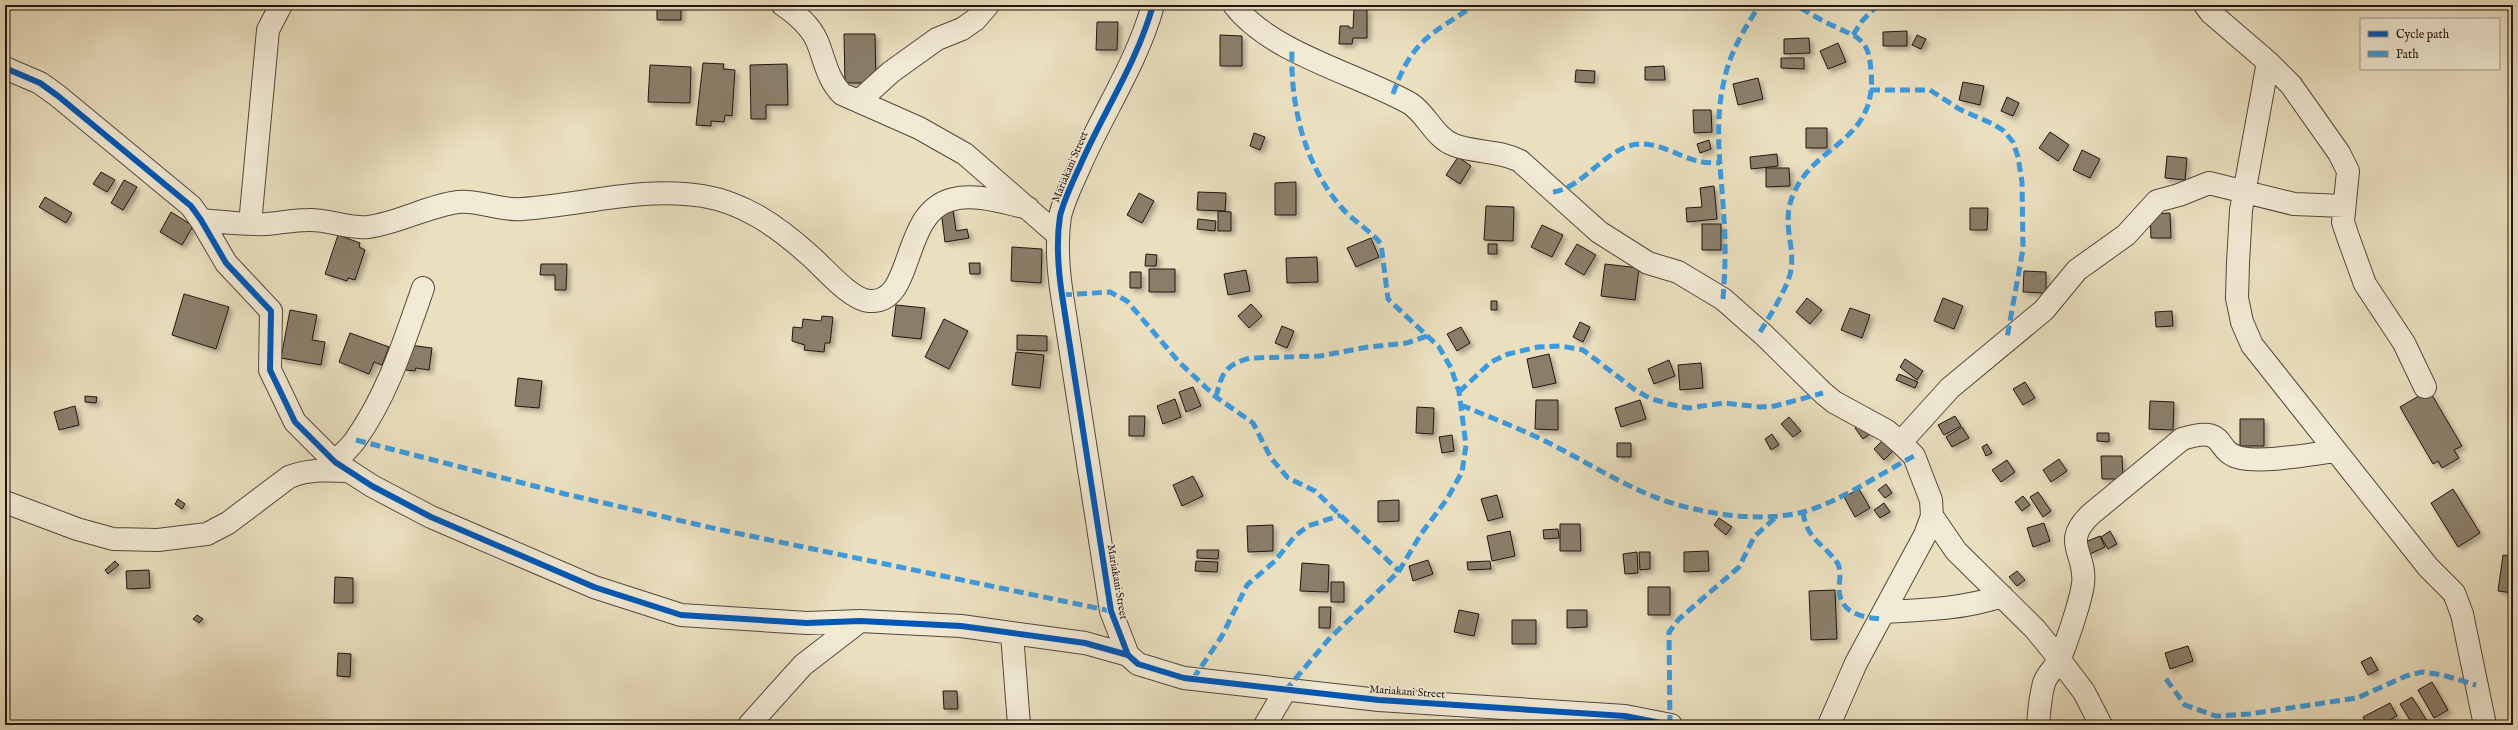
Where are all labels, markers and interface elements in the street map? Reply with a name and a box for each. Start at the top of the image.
legend [2360,18,2500,70]
text: Cycle path [2396,27,2450,43]
text: Path [2396,47,2419,62]
street label: Mariakani Street [1049,129,1091,205]
street label: Mariakani Street [1104,543,1131,621]
street label: Mariakani Street [1369,682,1446,702]

